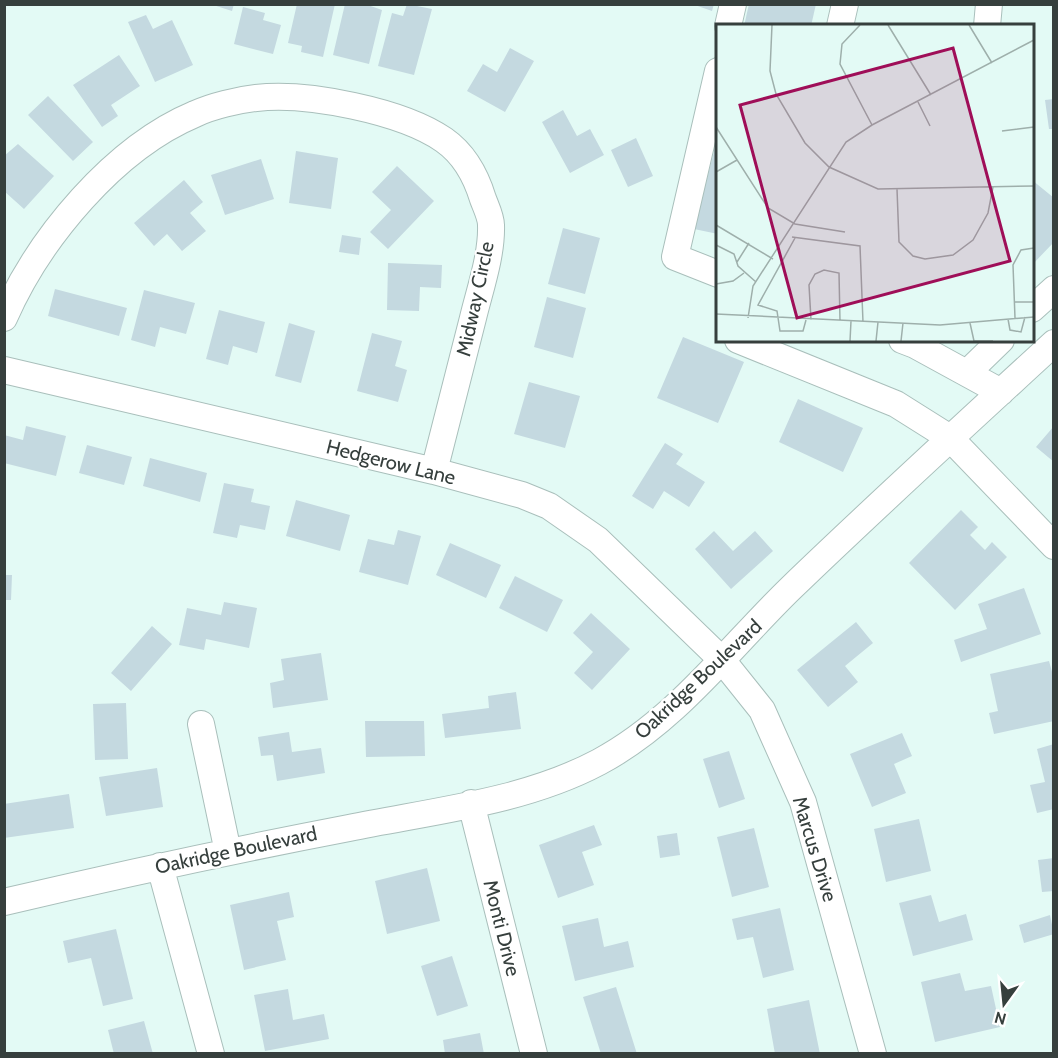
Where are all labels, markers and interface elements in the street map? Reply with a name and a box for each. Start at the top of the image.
inset map [716,24,1034,342]
street label: Midway Circle [451,239,499,359]
street label: Hedgerow Lane [324,434,458,490]
street label: Oakridge Boulevard [630,614,766,744]
street label: Marcus Drive [788,793,842,905]
street label: Oakridge Boulevard [153,821,319,879]
street label: Monti Drive [478,877,526,979]
north arrow [974,974,1034,1034]
text: N [992,1007,1008,1029]

